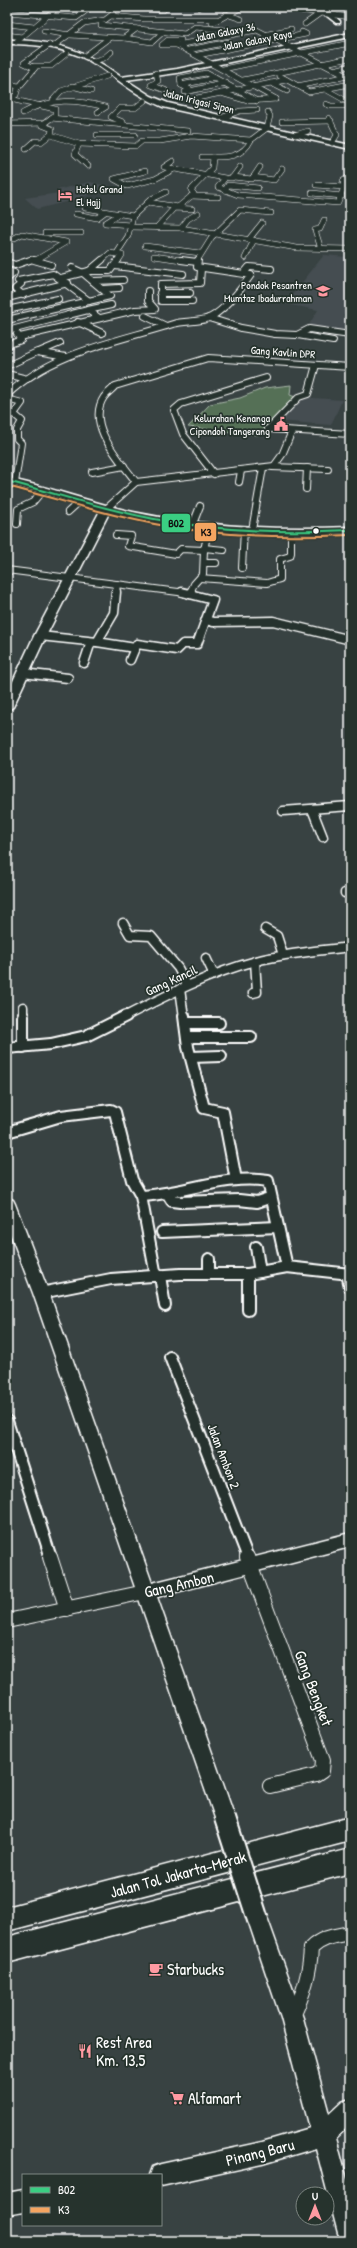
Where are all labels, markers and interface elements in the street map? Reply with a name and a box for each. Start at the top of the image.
street label: Jalan Galaxy 36 [194,19,257,45]
street label: Jalan Galaxy Raya [221,26,294,54]
street label: Jalan Irigasi Sipon [162,85,236,117]
place label: Hotel Grand El Hajj [76,182,123,209]
hotel icon: Hotel Grand El Hajj [57,187,73,203]
place label: Pondok Pesantren Mumtaz Ibadurrahman [224,278,312,305]
school or university icon: Pondok Pesantren Mumtaz Ibadurrahman [315,283,331,299]
street label: Gang Kavlin DPR [250,343,316,361]
place label: Kelurahan Kenanga Cipondoh Tangerang [189,411,271,438]
public building icon: Kelurahan Kenanga Cipondoh Tangerang [273,416,289,432]
line badge: B02 [161,513,191,533]
text: B02 [168,516,185,530]
line badge: K3 [194,522,217,542]
text: K3 [201,525,211,539]
unlabelled marker [311,526,321,536]
street label: Gang Kancil [142,960,200,1000]
street label: Jalan Ambon 2 [203,1421,245,1491]
street label: Gang Ambon [142,1565,216,1603]
street label: Gang Bengket [290,1647,339,1729]
street label: Jalan Tol Jakarta–Merak [107,1845,249,1903]
place label: Starbucks [167,1958,224,1980]
cafe icon: Starbucks [148,1961,164,1977]
place label: Rest Area Km. 13,5 [96,2031,152,2071]
restaurant icon: Rest Area Km. 13,5 [77,2043,93,2059]
place label: Alfamart [188,2087,241,2109]
supermarket icon: Alfamart [169,2090,185,2106]
street label: Pinang Baru [223,2133,297,2171]
legend [22,2174,162,2226]
text: B02 [58,2181,75,2198]
north arrow [295,2186,335,2226]
text: U [312,2189,318,2203]
text: K3 [58,2201,70,2218]

